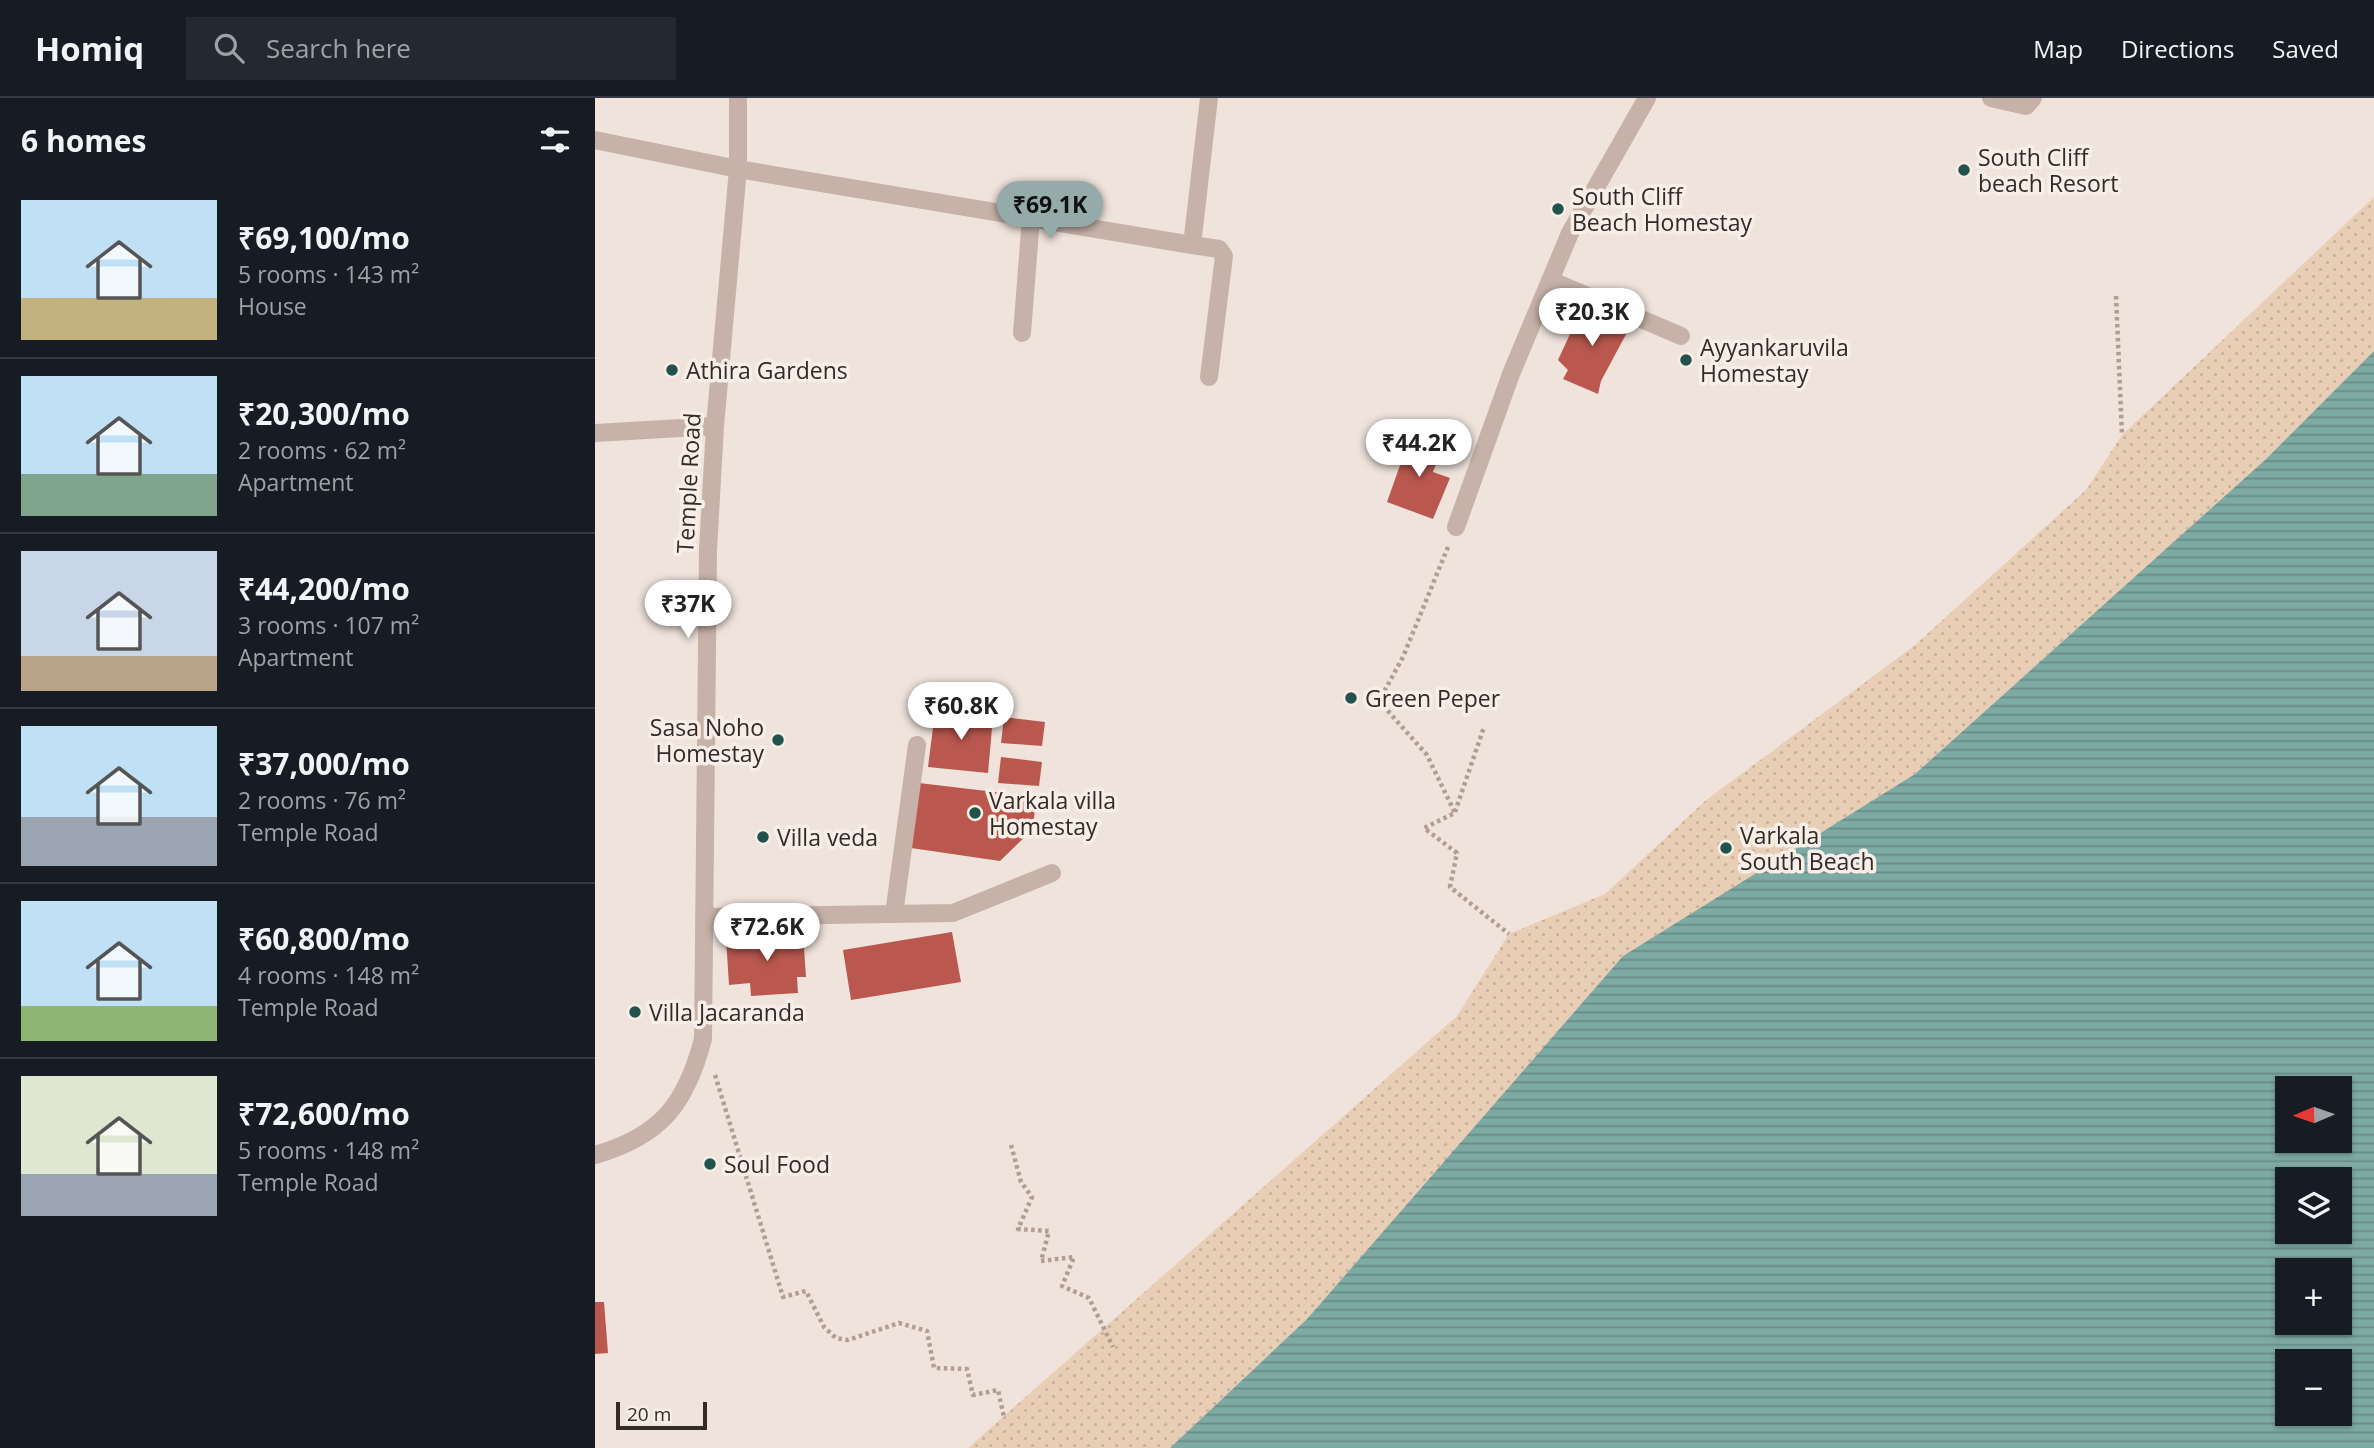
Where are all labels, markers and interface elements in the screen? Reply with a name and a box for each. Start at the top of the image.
search box [186,17,676,80]
text: Homiq [35,26,144,71]
icon: search [210,29,248,67]
text: Search here [266,30,411,66]
text: Map [2033,32,2083,65]
text: Directions [2121,32,2234,65]
text: Saved [2272,32,2339,65]
text: 6 homes [21,120,146,161]
icon: filters [536,121,574,159]
place label: South Cliff beach Resort [1978,141,2118,199]
marker: South Cliff beach Resort [1956,162,1972,178]
place label: South Cliff Beach Homestay [1572,180,1753,238]
pin: ₹69.1K [993,181,1107,241]
text: ₹69.1K [1013,188,1087,220]
marker: South Cliff Beach Homestay [1550,201,1566,217]
text: ₹69,100/mo [238,217,410,258]
icon: home [77,228,161,312]
text: 5 rooms · 143 m² [238,258,419,290]
pin: ₹20.3K [1535,288,1649,348]
text: House [238,290,307,322]
text: ₹20.3K [1555,295,1629,327]
place label: Ayyankaruvila Homestay [1700,331,1849,389]
marker: Ayyankaruvila Homestay [1678,352,1694,368]
place label: Athira Gardens [686,354,848,386]
marker: Athira Gardens [664,362,680,378]
text: ₹20,300/mo [238,393,410,434]
icon: home [77,404,161,488]
street label: Temple Road [668,412,708,554]
pin: ₹44.2K [1362,420,1476,479]
text: ₹44.2K [1382,426,1456,458]
text: 2 rooms · 62 m² [238,434,406,466]
text: Apartment [238,466,354,498]
text: ₹44,200/mo [238,568,410,609]
icon: home [77,579,161,663]
pin: ₹37K [647,580,729,640]
text: ₹37K [661,587,715,619]
text: 3 rooms · 107 m² [238,609,419,641]
text: Apartment [238,641,354,673]
pin: ₹60.8K [904,682,1018,742]
place label: Green Peper [1365,682,1501,714]
text: ₹60.8K [924,689,998,721]
marker: Green Peper [1343,690,1359,706]
place label: Sasa Noho Homestay [650,711,764,769]
marker: Sasa Noho Homestay [770,732,786,748]
text: ₹37,000/mo [238,743,410,784]
icon: home [77,754,161,838]
text: 2 rooms · 76 m² [238,784,406,816]
place label: Varkala villa Homestay [989,784,1116,842]
marker: Varkala villa Homestay [967,805,983,821]
text: Temple Road [238,816,379,848]
place label: Varkala South Beach [1740,819,1875,877]
place label: Villa veda [777,821,878,853]
marker: Villa veda [755,829,771,845]
marker: Varkala South Beach [1718,840,1734,856]
pin: ₹72.6K [710,904,824,963]
text: ₹72.6K [730,910,804,942]
text: ₹60,800/mo [238,918,410,959]
icon: home [77,929,161,1013]
text: 4 rooms · 148 m² [238,959,419,991]
text: Temple Road [238,991,379,1023]
place label: Villa Jacaranda [649,996,805,1028]
marker: Villa Jacaranda [627,1004,643,1020]
north arrow [2275,1076,2352,1153]
map controls [2275,1076,2352,1426]
text: ₹72,600/mo [238,1093,410,1134]
icon: home [77,1104,161,1188]
text: 5 rooms · 148 m² [238,1134,419,1166]
place label: Soul Food [724,1148,830,1180]
marker: Soul Food [702,1156,718,1172]
text: Temple Road [238,1166,379,1198]
button: layers [2275,1167,2352,1244]
button: + [2275,1258,2352,1335]
button: − [2275,1349,2352,1426]
scale bar [616,1399,707,1431]
text: 20 m [627,1401,671,1427]

